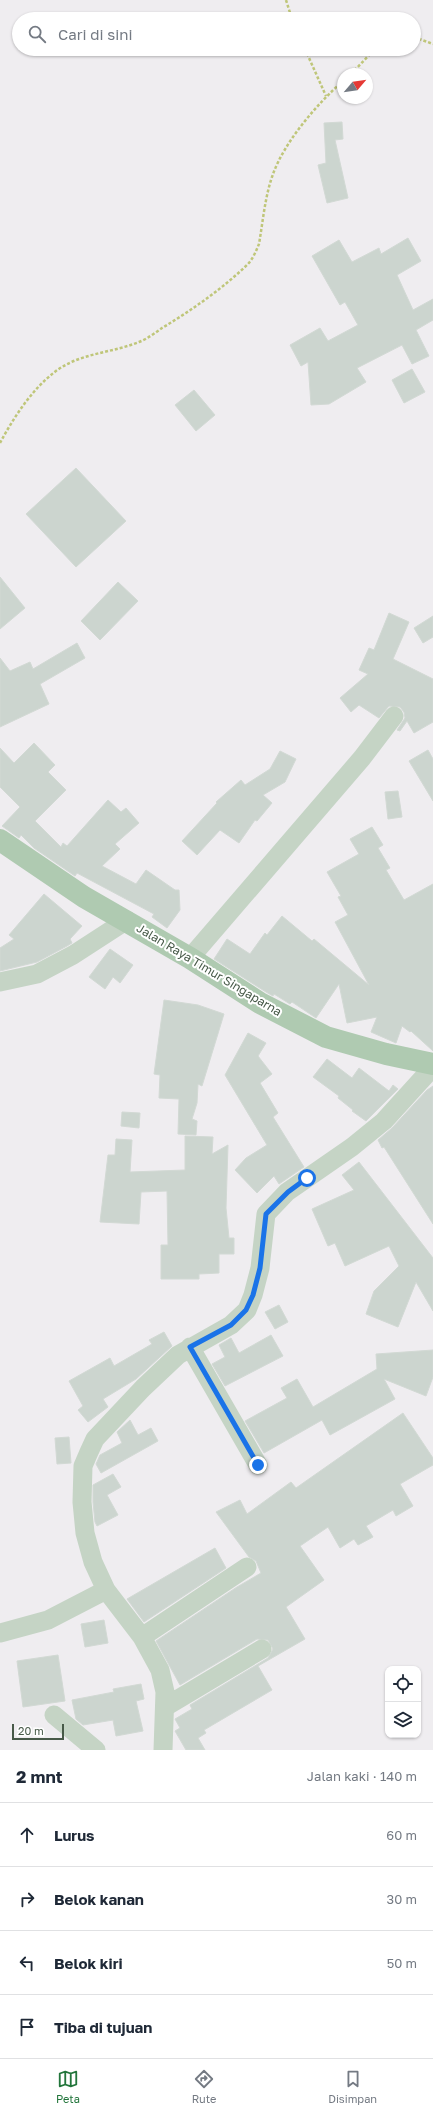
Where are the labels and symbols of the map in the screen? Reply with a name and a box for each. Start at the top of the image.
north arrow [337,68,373,104]
street label: Jalan Raya Timur Singaparna [134,920,285,1019]
route start [298,1169,316,1187]
route end [249,1456,267,1474]
scale bar [12,1722,64,1741]

